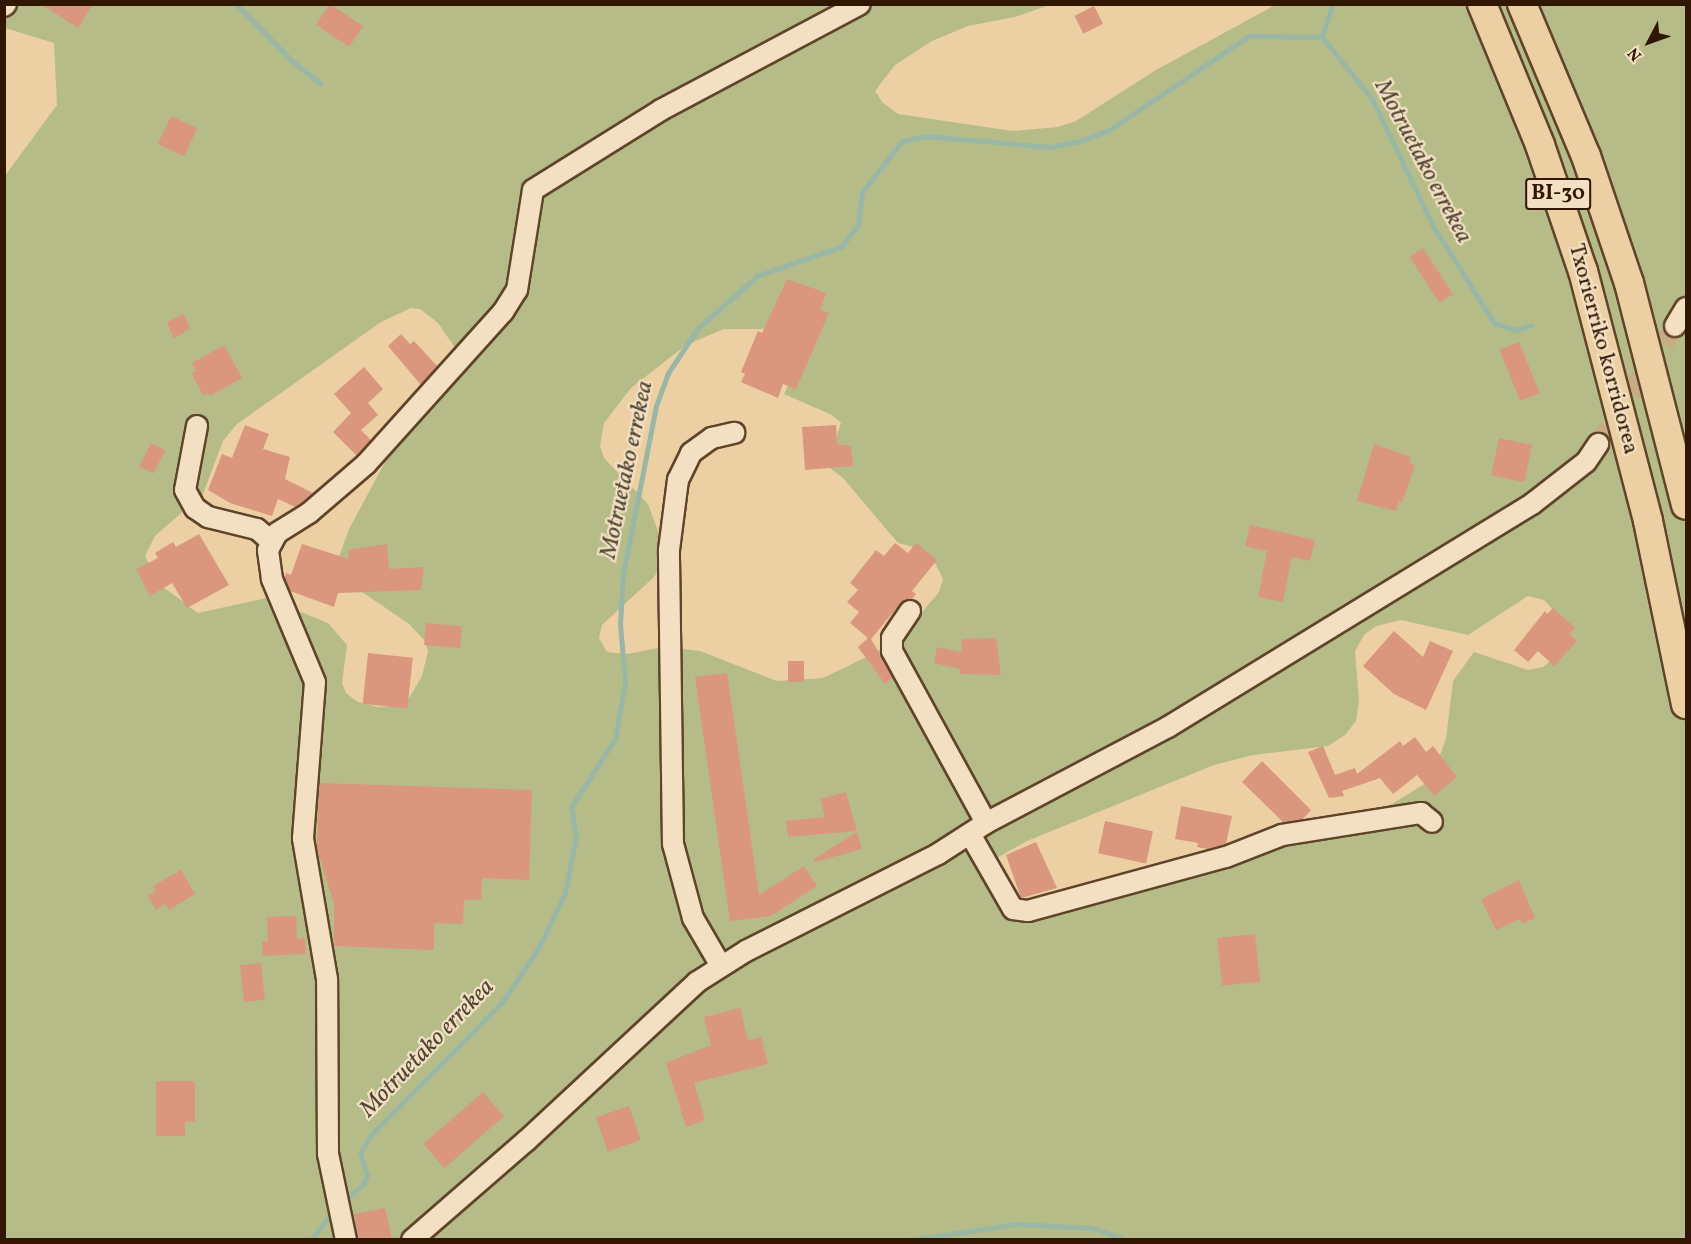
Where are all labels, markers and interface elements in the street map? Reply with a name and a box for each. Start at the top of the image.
north arrow [1619,12,1679,72]
text: N [1623,42,1648,65]
water label: Motruetako errekea [1367,75,1477,249]
road number: BI-30 [1525,176,1591,212]
street label: Txorierriko korridorea [1562,241,1644,457]
water label: Motruetako errekea [595,379,661,561]
water label: Motruetako errekea [355,974,501,1124]

